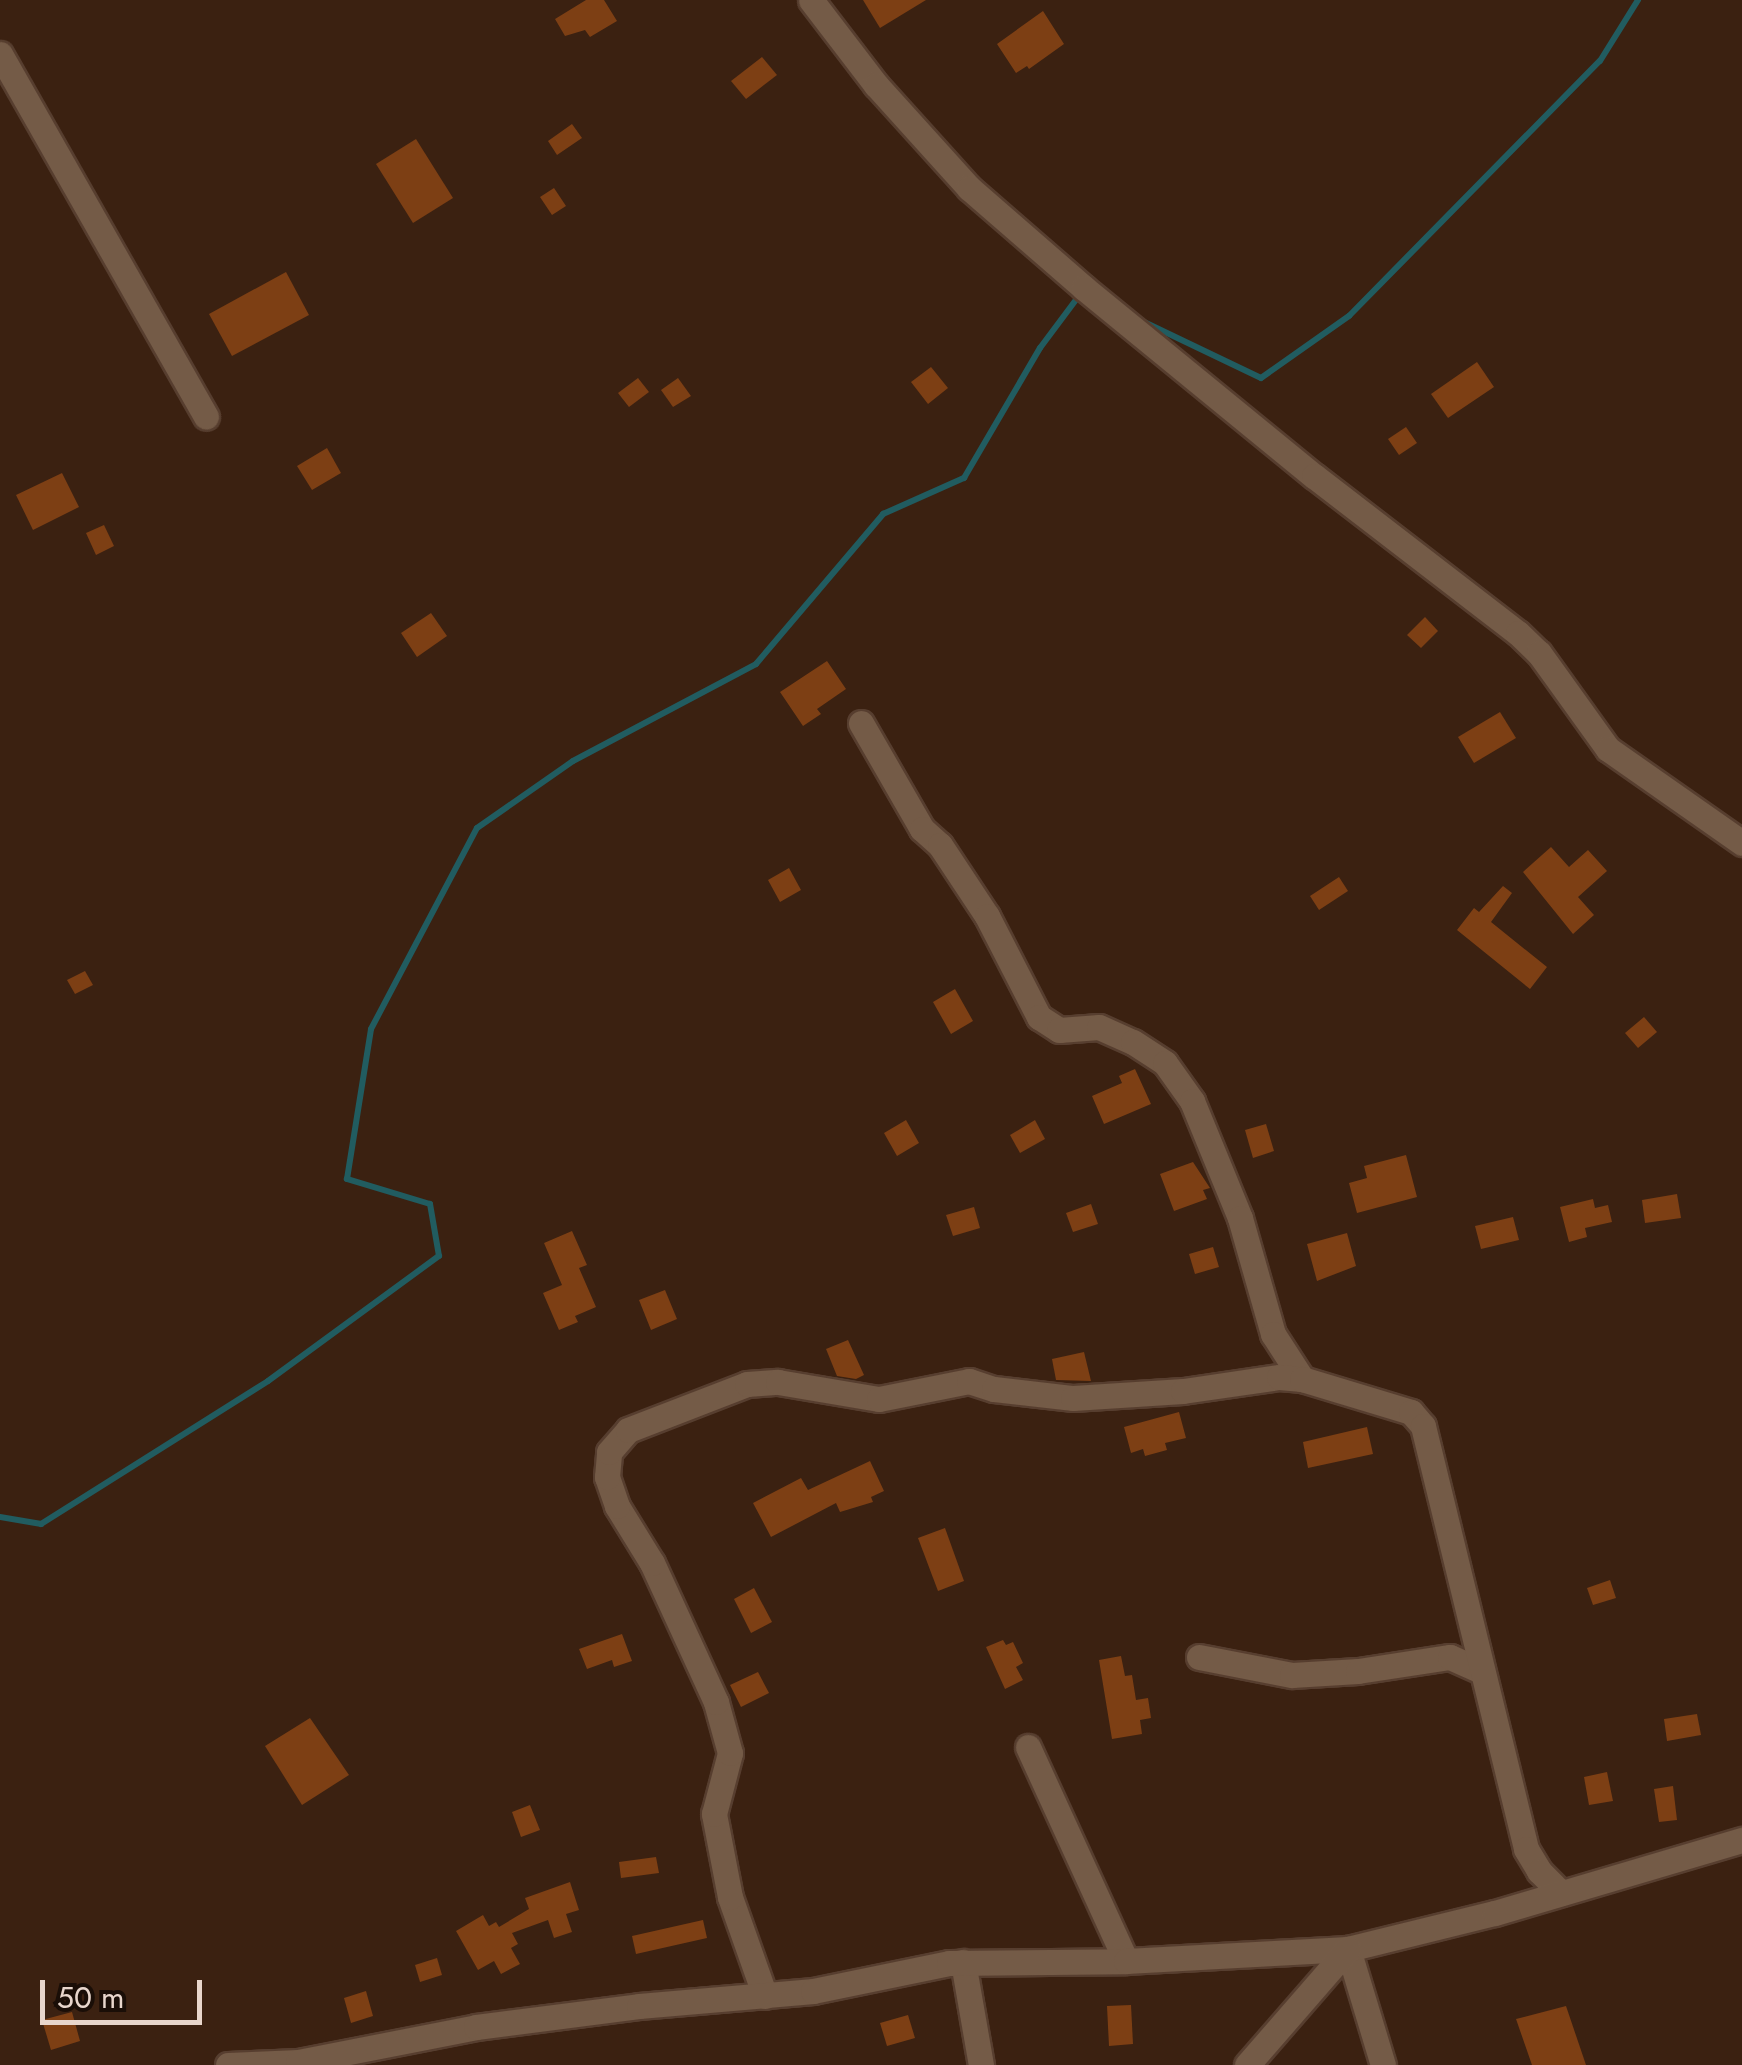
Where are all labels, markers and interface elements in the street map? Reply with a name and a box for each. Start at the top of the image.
scale bar [45,1960,208,2022]
text: 50 m [57,1976,124,2019]

